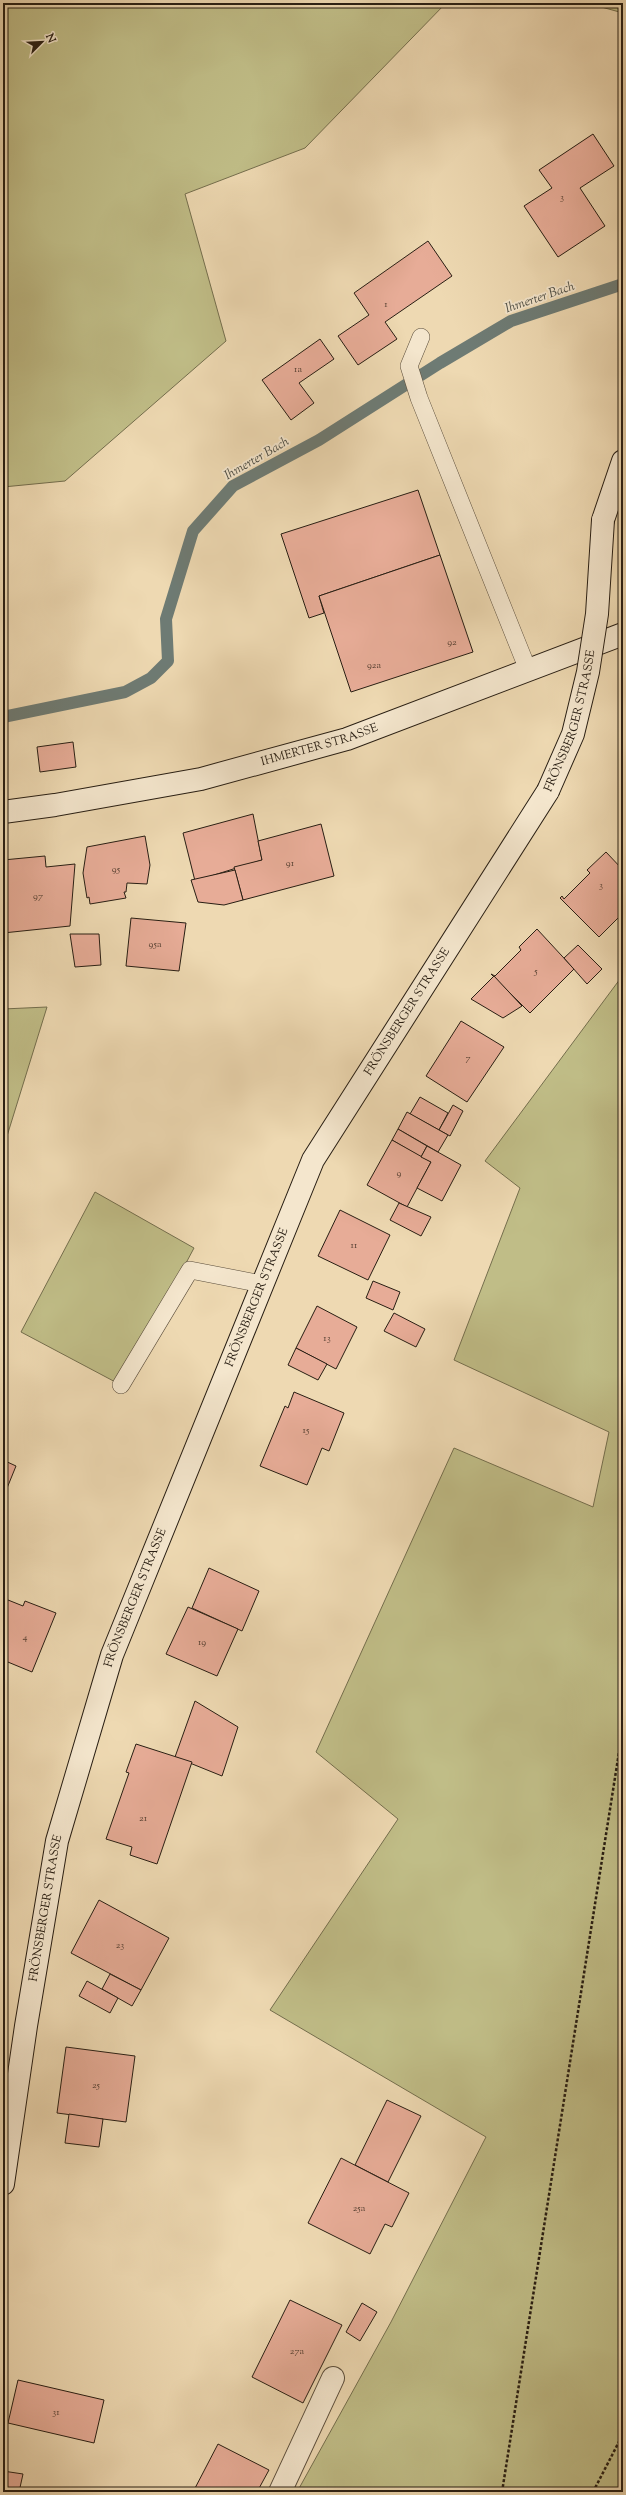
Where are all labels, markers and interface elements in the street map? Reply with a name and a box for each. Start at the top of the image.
north arrow [22,22,62,62]
text: N [41,30,59,46]
house number: 3 [560,190,564,205]
water label: Ihmerter Bach [503,278,578,318]
house number: 1 [384,297,388,312]
house number: 1a [294,362,302,377]
water label: Ihmerter Bach [221,433,293,485]
house number: 92 [447,635,457,650]
street label: FRÖNSBERGER STRASSE [540,648,600,795]
house number: 92a [367,658,381,673]
street label: IHMERTER STRASSE [259,719,381,771]
house number: 91 [286,856,295,871]
house number: 95 [112,862,121,877]
house number: 3 [599,878,603,893]
house number: 97 [33,889,43,904]
house number: 95a [149,937,162,952]
street label: FRÖNSBERGER STRASSE [360,944,455,1079]
house number: 5 [533,964,538,979]
house number: 7 [465,1051,471,1066]
house number: 9 [397,1166,402,1181]
street label: FRÖNSBERGER STRASSE [221,1225,294,1370]
house number: 11 [351,1238,358,1253]
house number: 13 [323,1331,331,1346]
house number: 15 [303,1423,310,1438]
street label: FRÖNSBERGER STRASSE [100,1525,172,1669]
house number: 4 [22,1630,28,1645]
house number: 19 [198,1635,206,1650]
house number: 21 [139,1811,148,1826]
street label: FRÖNSBERGER STRASSE [25,1832,68,1983]
house number: 23 [116,1938,124,1953]
house number: 25 [92,2078,101,2093]
house number: 25a [353,2201,366,2216]
house number: 27a [290,2344,305,2359]
house number: 31 [52,2405,60,2420]

